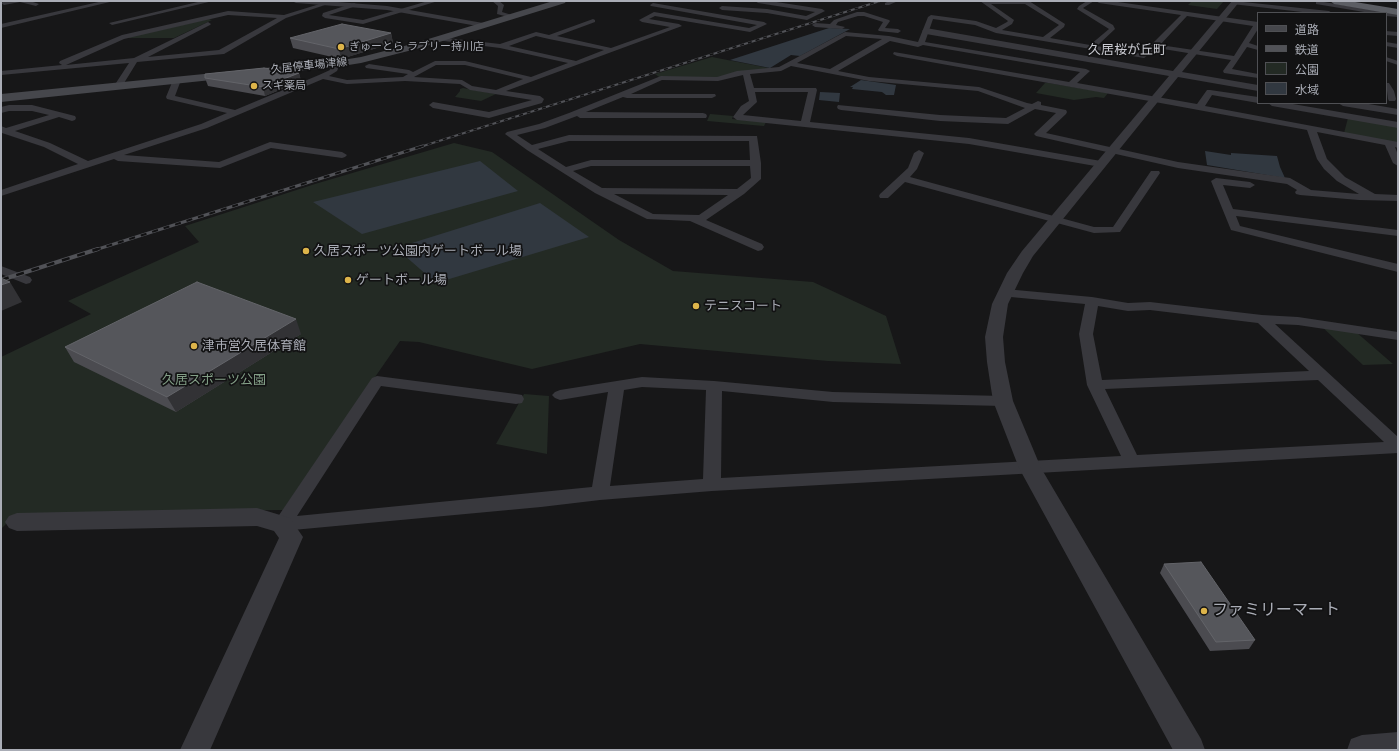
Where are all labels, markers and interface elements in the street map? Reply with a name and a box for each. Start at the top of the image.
legend [1257,12,1387,104]
text: 道路 [1295,23,1319,37]
place label: ぎゅーとら ラブリー持川店 [349,40,484,54]
marker: ぎゅーとら ラブリー持川店 [336,42,346,52]
district label: 久居桜が丘町 [1088,42,1166,58]
text: 鉄道 [1295,43,1319,57]
street label: 久居停車場津線 [270,55,348,77]
text: 公園 [1295,63,1319,77]
place label: スギ薬局 [262,79,306,93]
marker: スギ薬局 [249,81,259,91]
text: 水域 [1295,83,1319,97]
place label: 久居スポーツ公園内ゲートボール場 [314,243,522,259]
marker: 久居スポーツ公園内ゲートボール場 [301,246,311,256]
place label: ゲートボール場 [356,272,447,288]
marker: ゲートボール場 [343,275,353,285]
place label: テニスコート [704,298,782,314]
marker: テニスコート [691,301,701,311]
place label: 津市営久居体育館 [202,338,306,354]
marker: 津市営久居体育館 [189,341,199,351]
park label: 久居スポーツ公園 [162,372,266,388]
place label: ファミリーマート [1212,601,1340,621]
marker: ファミリーマート [1199,606,1209,616]

